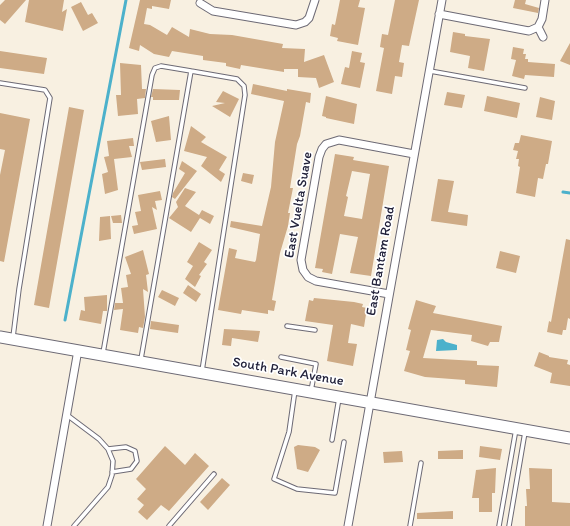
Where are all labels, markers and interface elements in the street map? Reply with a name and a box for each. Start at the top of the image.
street label: East Vuelta Suave [281,151,317,259]
street label: East Bantam Road [363,205,399,317]
street label: South Park Avenue [231,354,345,390]

